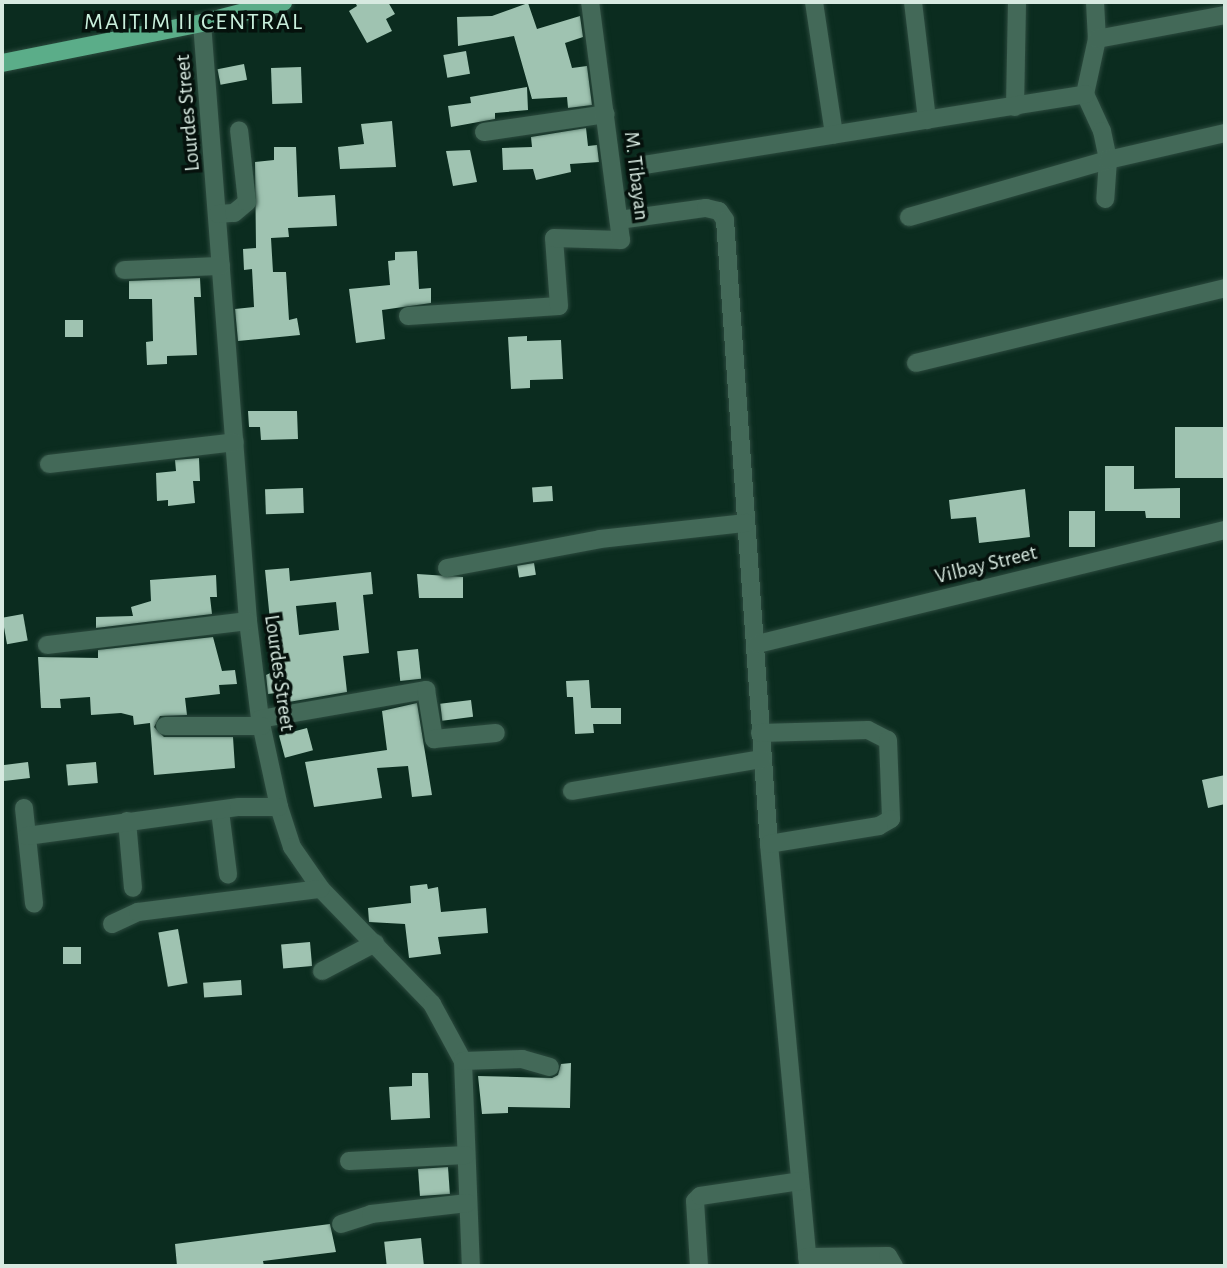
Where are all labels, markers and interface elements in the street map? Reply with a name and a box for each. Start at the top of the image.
district label: MAITIM II CENTRAL [86,9,302,37]
street label: Lourdes Street [170,54,206,172]
street label: M. Tibayan [618,130,654,222]
street label: Vilbay Street [932,540,1040,590]
street label: Lourdes Street [258,613,300,733]

